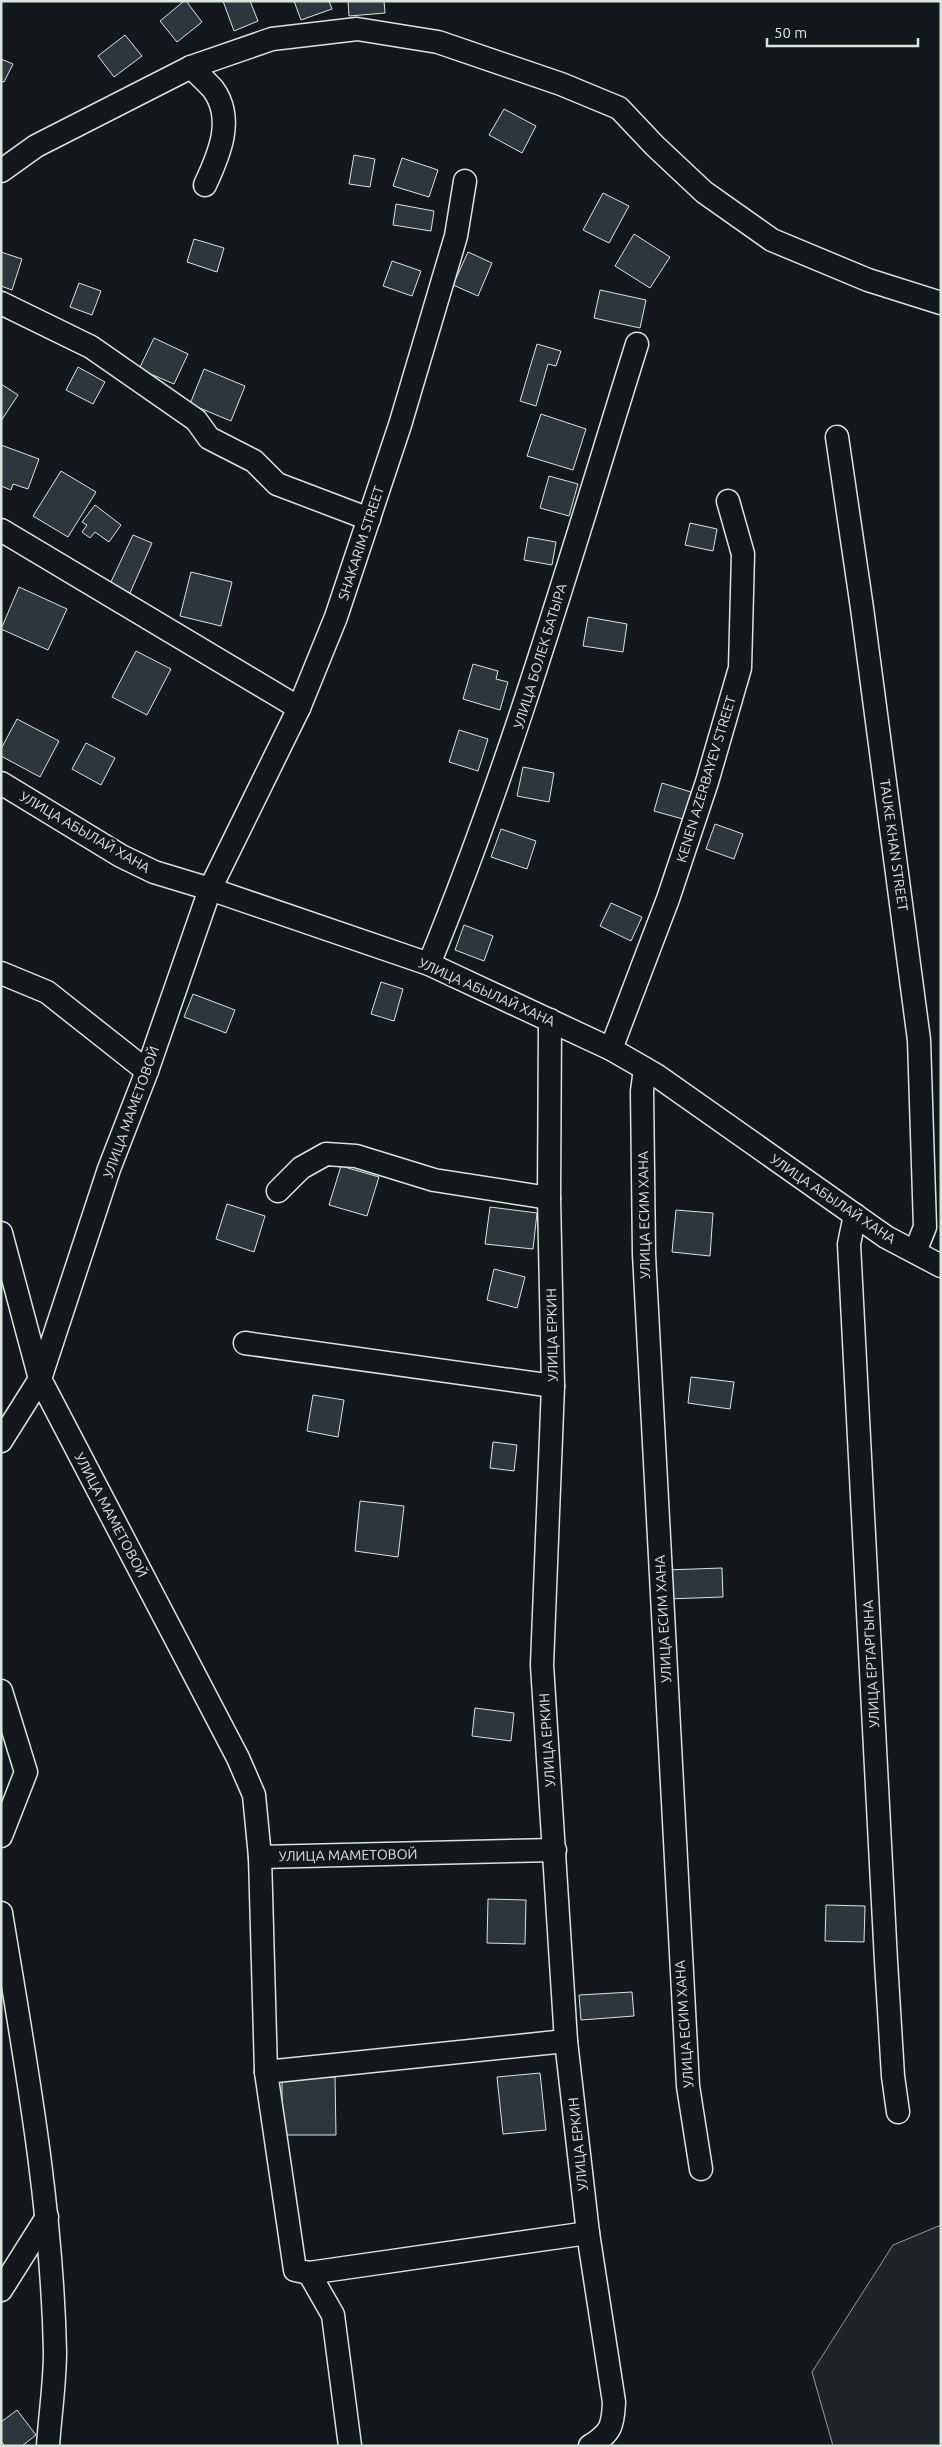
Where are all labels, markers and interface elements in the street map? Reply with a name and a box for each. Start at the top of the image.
scale bar [767,15,918,47]
text: 50 m [774,24,807,41]
street label: SHAKARIM STREET [335,484,387,602]
street label: УЛИЦА БОЛЕК БАТЫРА [510,581,570,731]
street label: KENEN AZERBAYEV STREET [673,693,739,864]
street label: TAUKE KHAN STREET [877,778,911,912]
street label: УЛИЦА АБЫЛАЙ ХАНА [17,787,153,876]
street label: УЛИЦА АБЫЛАЙ ХАНА [416,954,558,1029]
street label: УЛИЦА МАМЕТОВОЙ [99,1044,162,1180]
street label: УЛИЦА АБЫЛАЙ ХАНА [767,1150,899,1247]
street label: УЛИЦА ЕСИМ ХАНА [635,1151,653,1279]
street label: УЛИЦА ЕРКИН [543,1288,561,1382]
street label: УЛИЦА МАМЕТОВОЙ [71,1449,152,1580]
street label: УЛИЦА ЕСИМ ХАНА [652,1555,674,1683]
street label: УЛИЦА ЕРТАРГЫНА [860,1600,882,1728]
street label: УЛИЦА ЕРКИН [536,1693,558,1787]
street label: УЛИЦА МАМЕТОВОЙ [278,1845,418,1864]
street label: УЛИЦА ЕСИМ ХАНА [672,1960,696,2088]
street label: УЛИЦА ЕРКИН [565,2096,591,2192]

